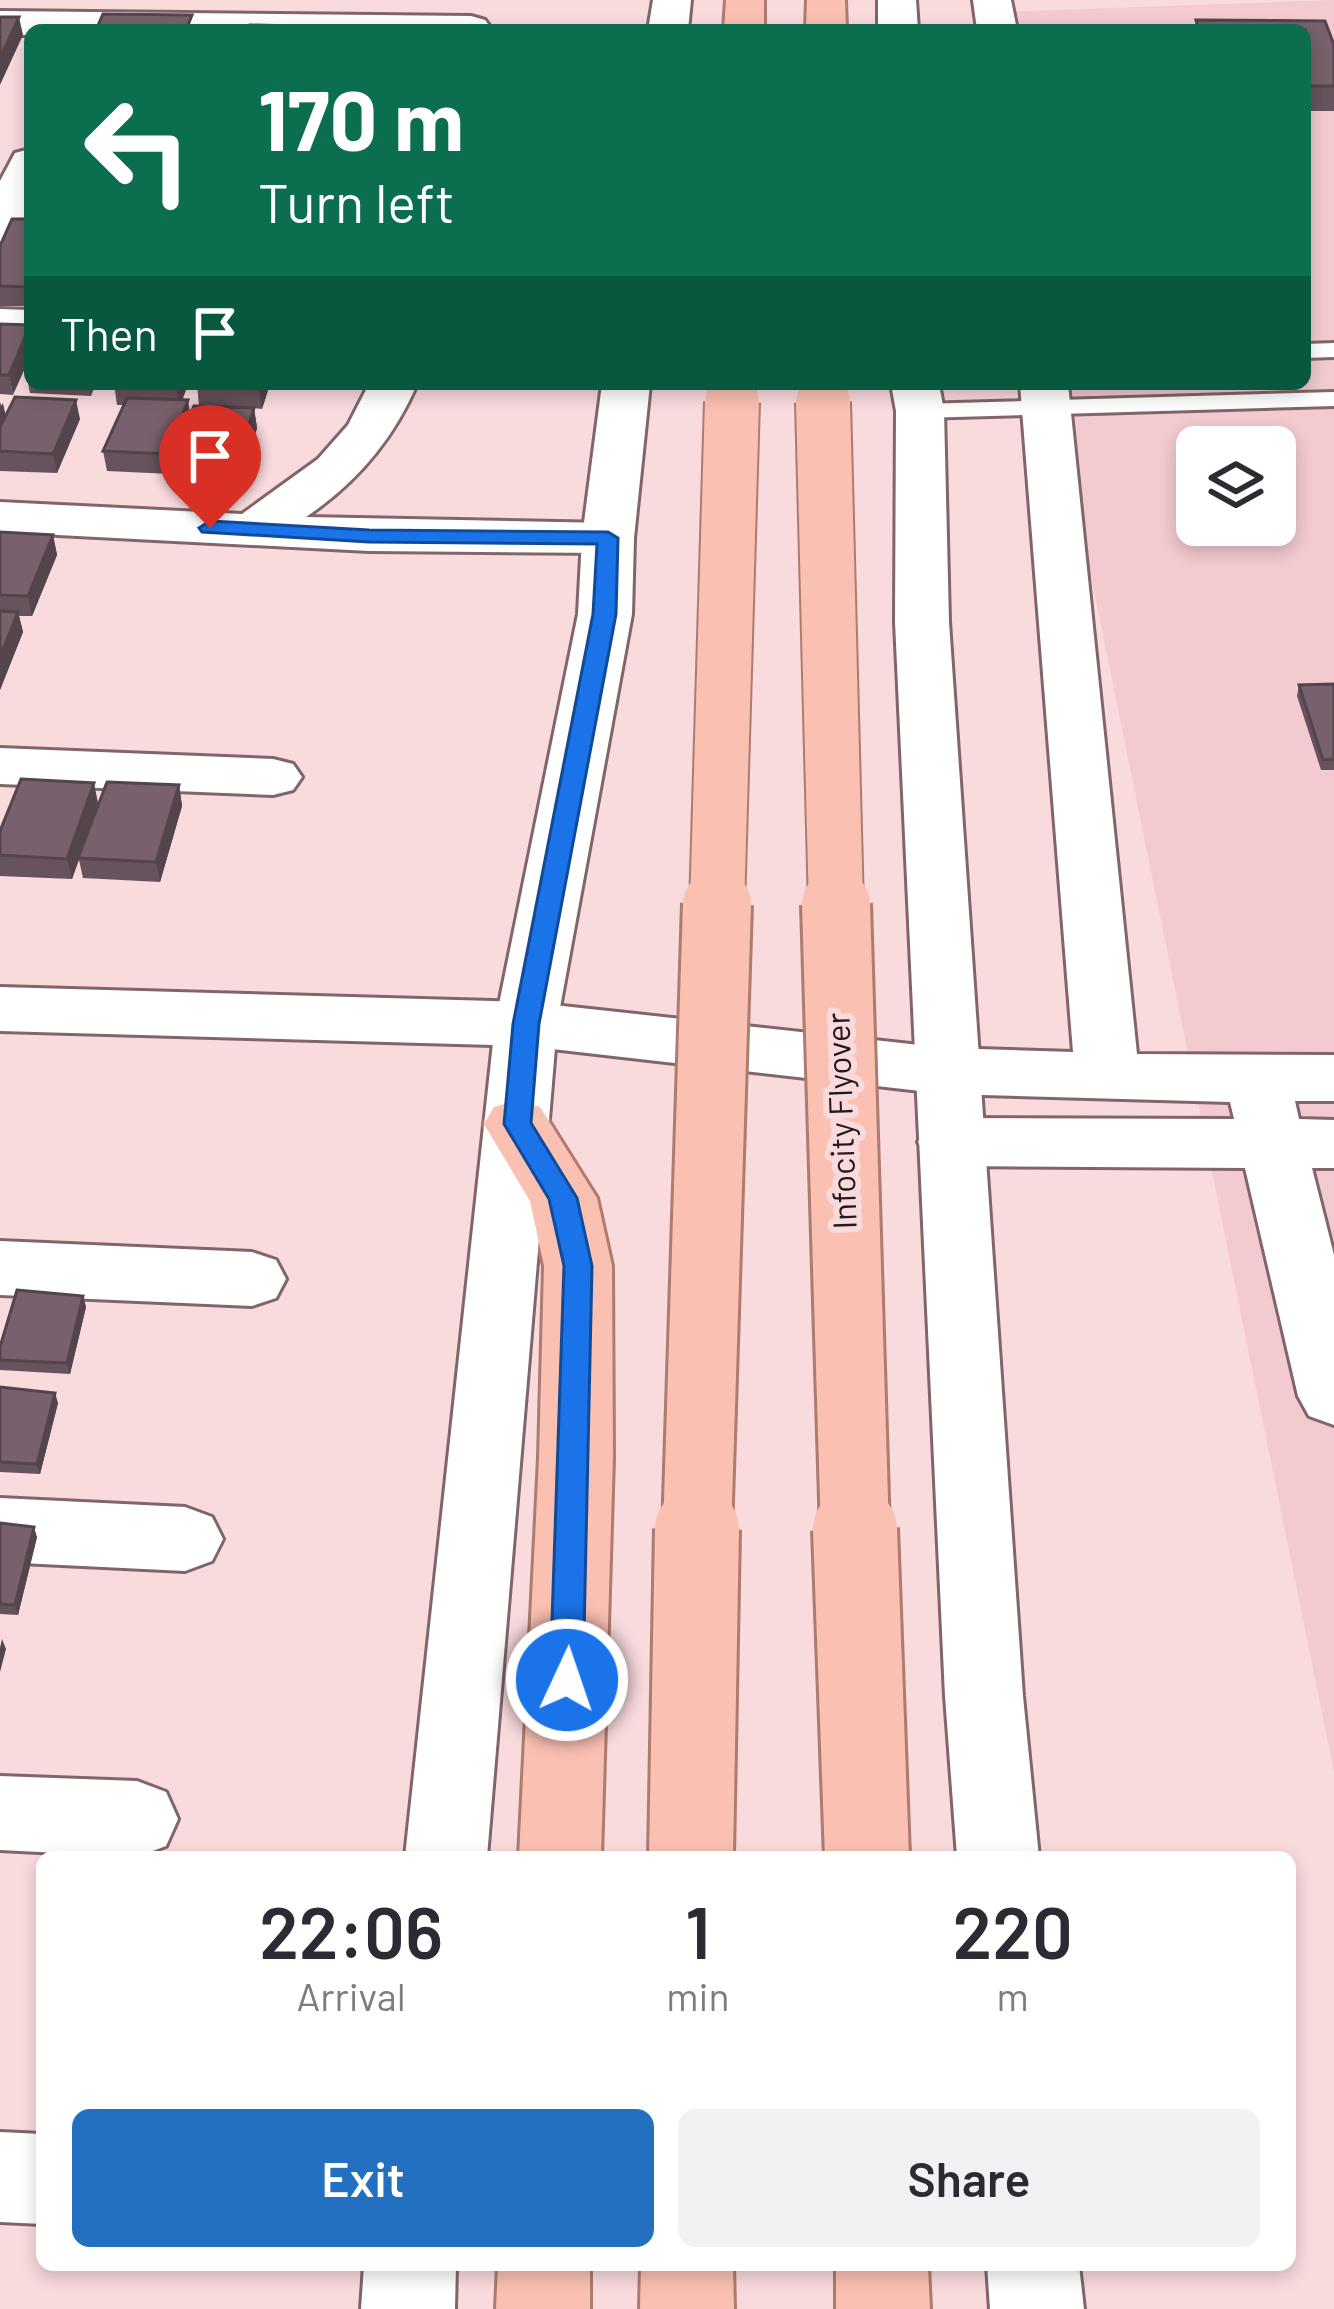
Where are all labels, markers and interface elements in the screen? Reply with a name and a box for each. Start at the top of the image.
text: 170 m [258,67,464,168]
icon: left [60,72,216,228]
text: Turn left [258,169,455,234]
icon: arrive [182,300,248,366]
text: Then [60,306,158,360]
pin [159,405,261,528]
icon: arrive [177,423,243,489]
map controls [1176,426,1296,546]
button: layers [1176,426,1296,546]
street label: Infocity Flyover [816,1012,864,1230]
position arrow [504,1617,630,1743]
text: 22:06 [259,1887,443,1973]
text: 1 [685,1887,711,1973]
text: 220 [953,1887,1073,1973]
text: Arrival [297,1972,406,2019]
text: min [666,1972,729,2019]
text: m [997,1972,1029,2019]
button: Exit [72,2109,654,2247]
button: Share [678,2109,1260,2247]

